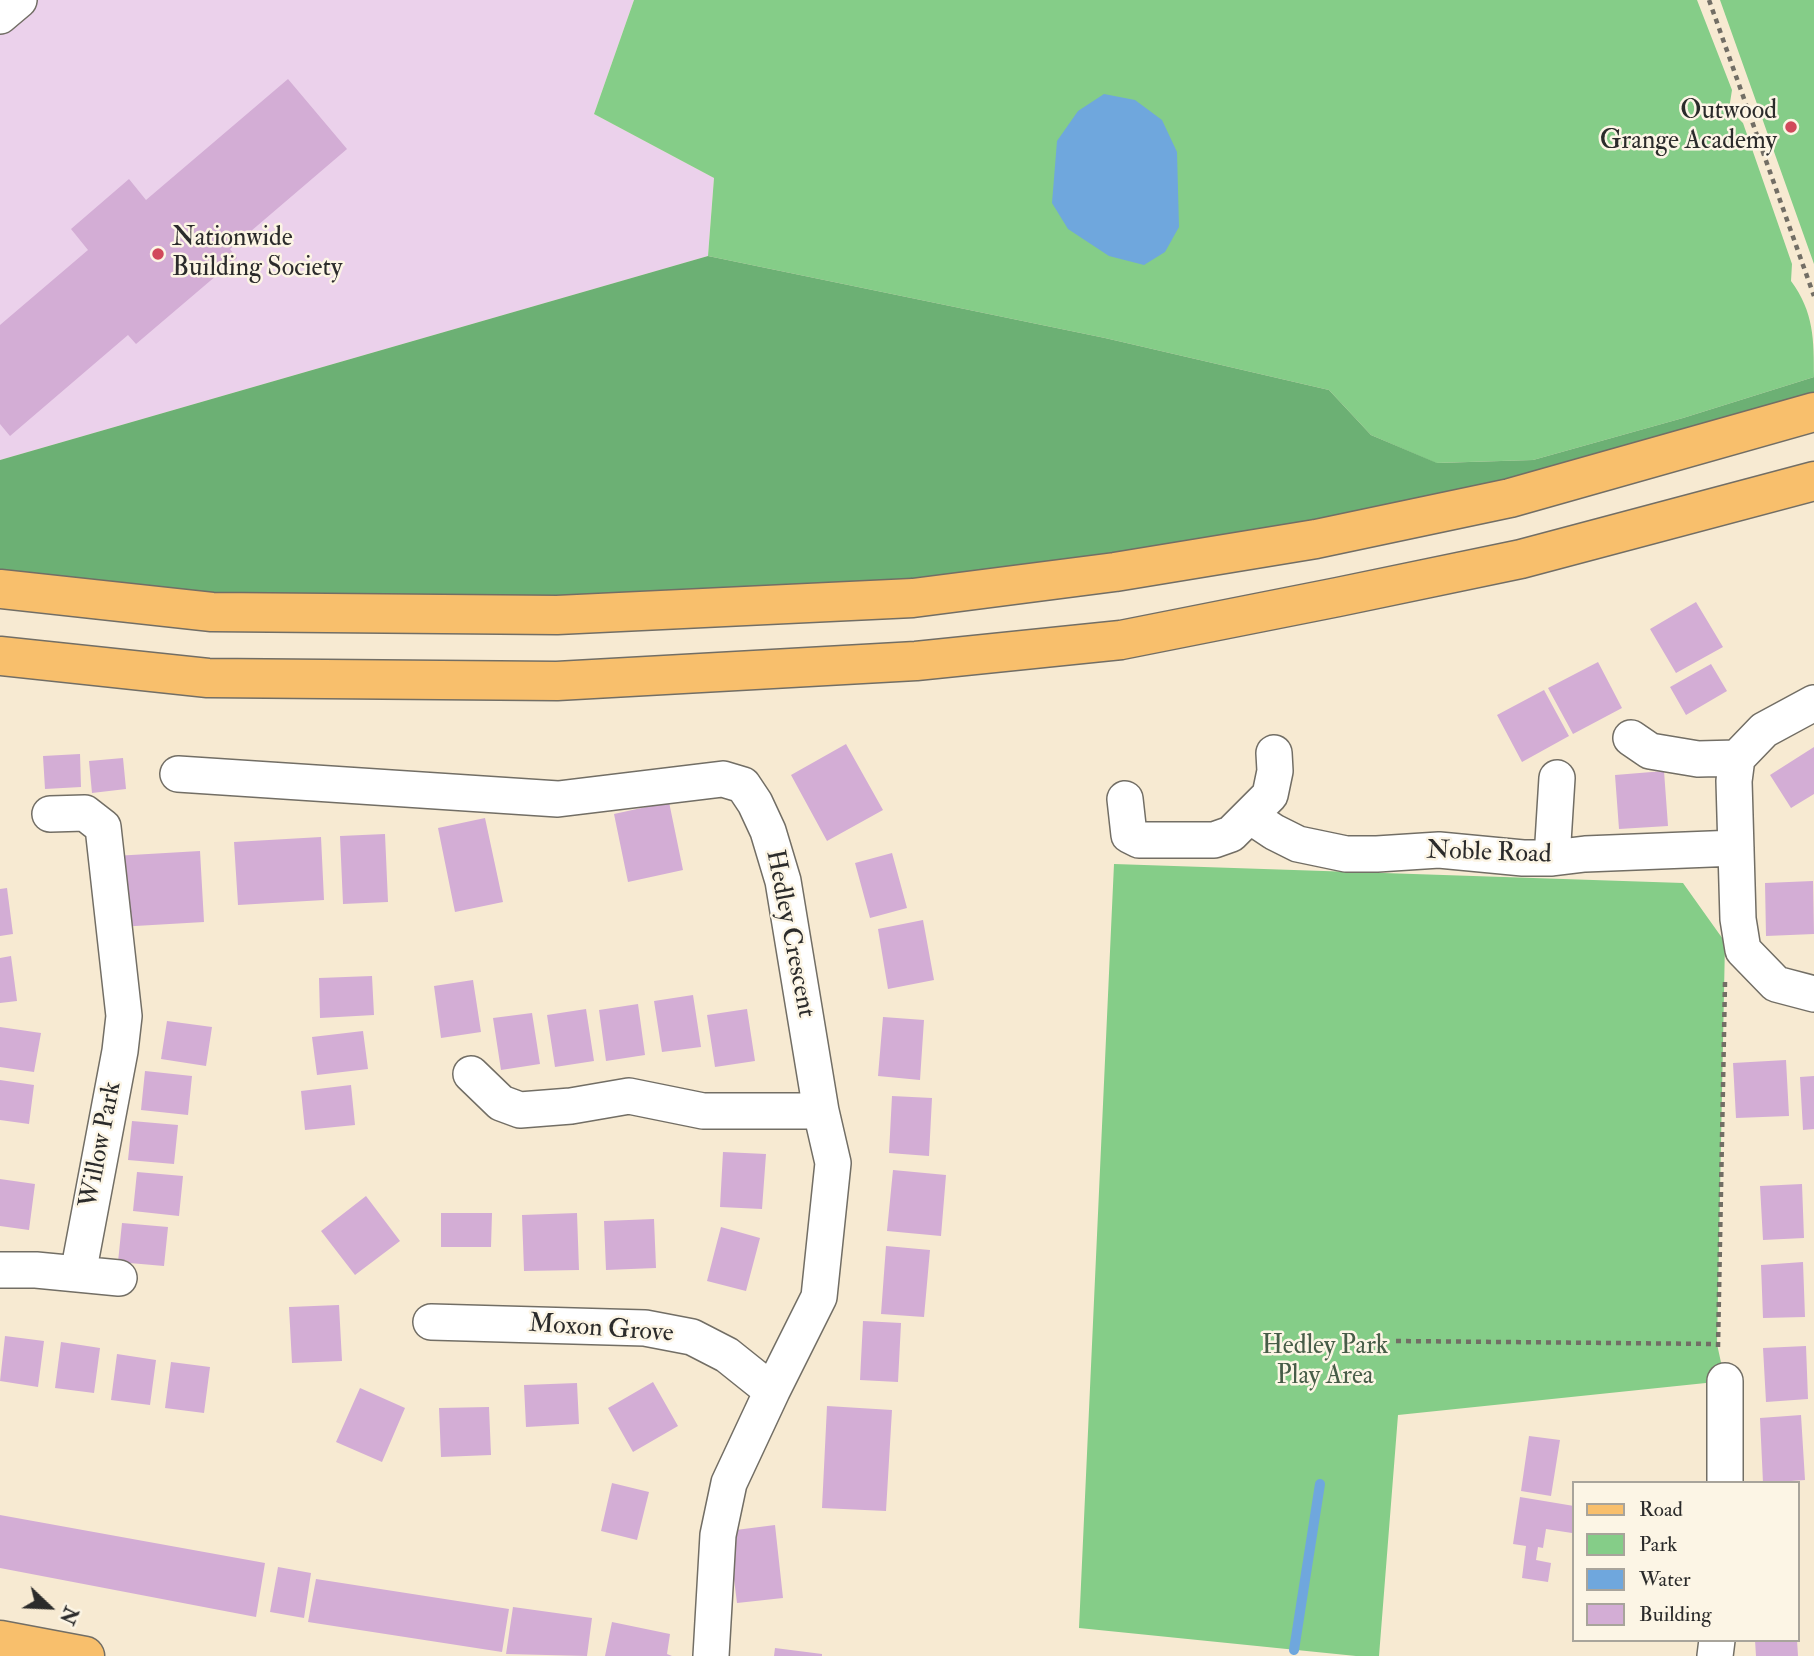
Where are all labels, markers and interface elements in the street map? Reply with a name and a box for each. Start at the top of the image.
place label: Outwood Grange Academy [1600,96,1777,158]
marker: Outwood Grange Academy [1783,119,1799,135]
place label: Nationwide Building Society [172,223,342,284]
marker: Nationwide Building Society [150,246,166,262]
street label: Noble Road [1426,836,1552,872]
street label: Hedley Crescent [757,847,821,1021]
street label: Willow Park [74,1079,130,1211]
street label: Moxon Grove [527,1309,675,1351]
park label: Hedley Park Play Area [1262,1331,1388,1392]
legend [1573,1481,1800,1642]
text: Road [1639,1496,1683,1523]
text: Park [1639,1531,1677,1558]
text: Water [1639,1566,1691,1593]
north arrow [14,1572,84,1642]
text: Building [1639,1601,1712,1628]
text: N [54,1603,83,1628]

